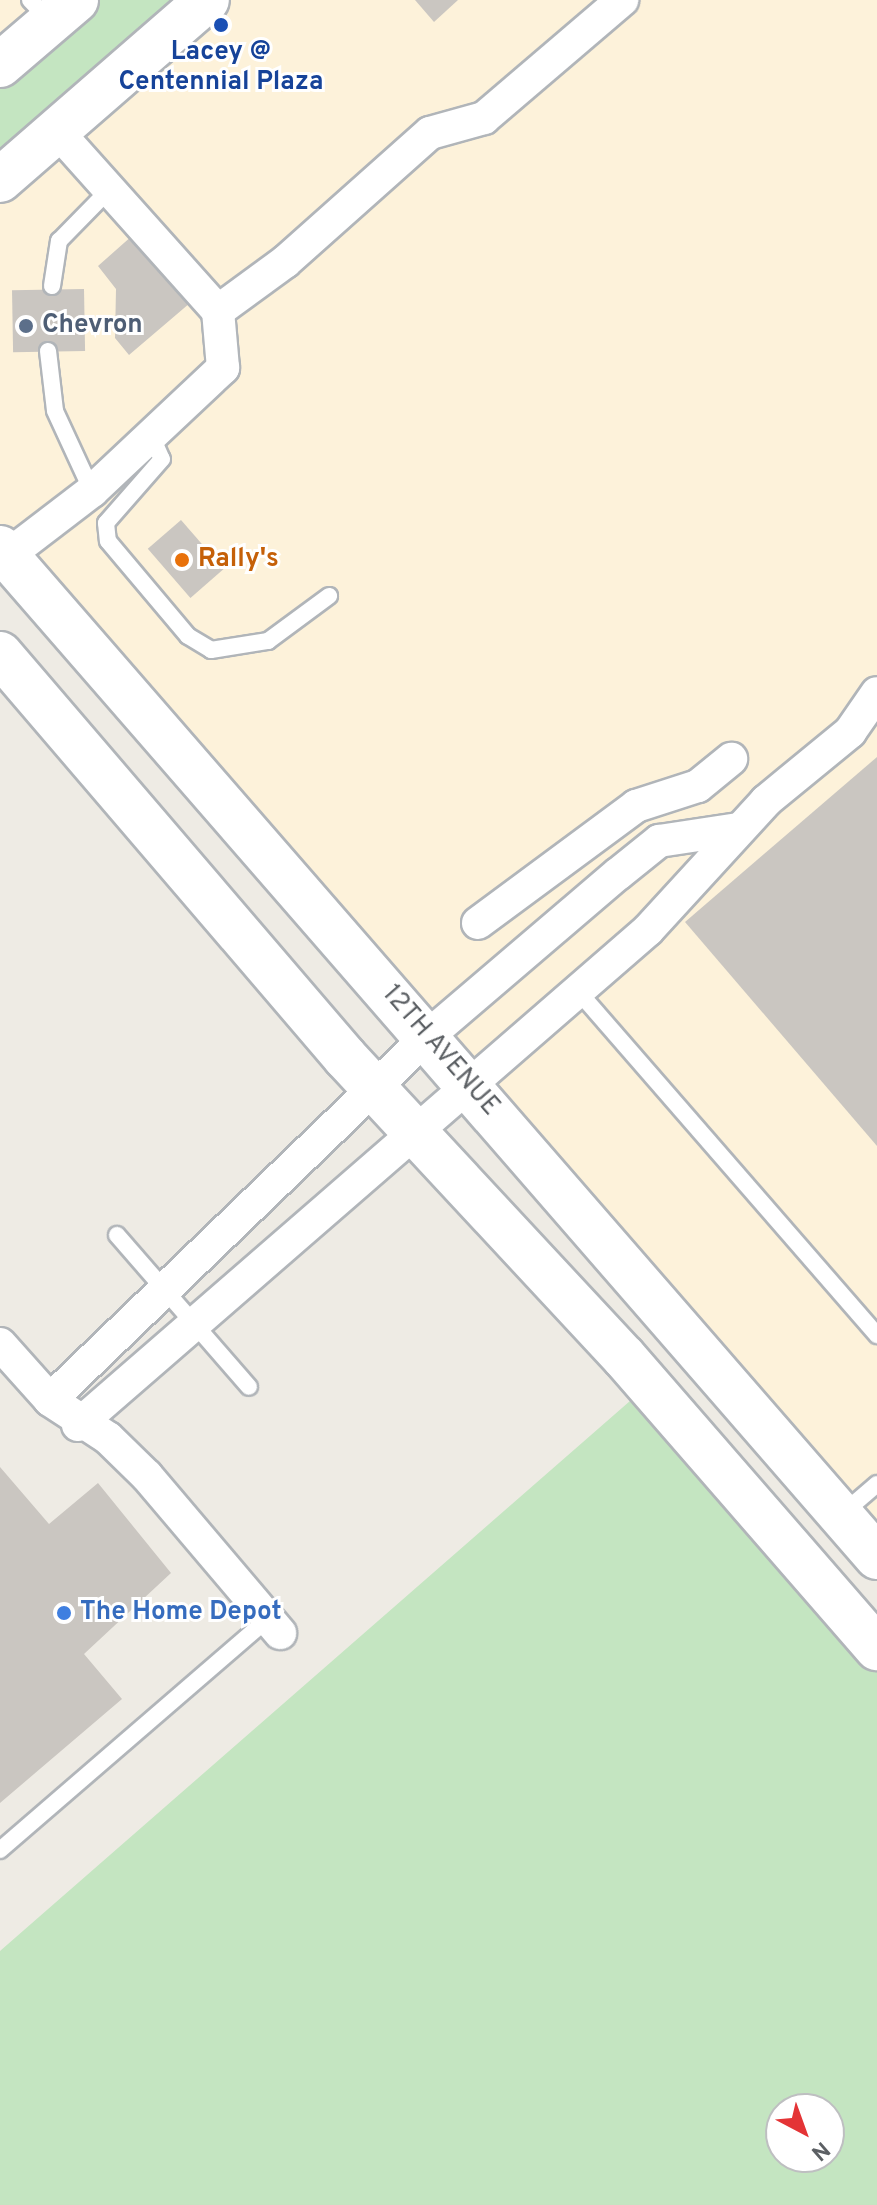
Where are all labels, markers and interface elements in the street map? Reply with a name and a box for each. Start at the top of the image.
marker: Lacey @ Centennial Plaza [212,16,230,34]
place label: Lacey @ Centennial Plaza [119,37,323,98]
place label: Chevron [42,310,143,342]
marker: Chevron [17,317,35,335]
place label: Rally's [198,544,279,576]
marker: Rally's [173,551,191,569]
street label: 12TH AVENUE [375,979,505,1123]
place label: The Home Depot [80,1597,282,1629]
marker: The Home Depot [55,1604,73,1622]
north arrow [765,2093,845,2173]
text: N [805,2135,835,2165]

